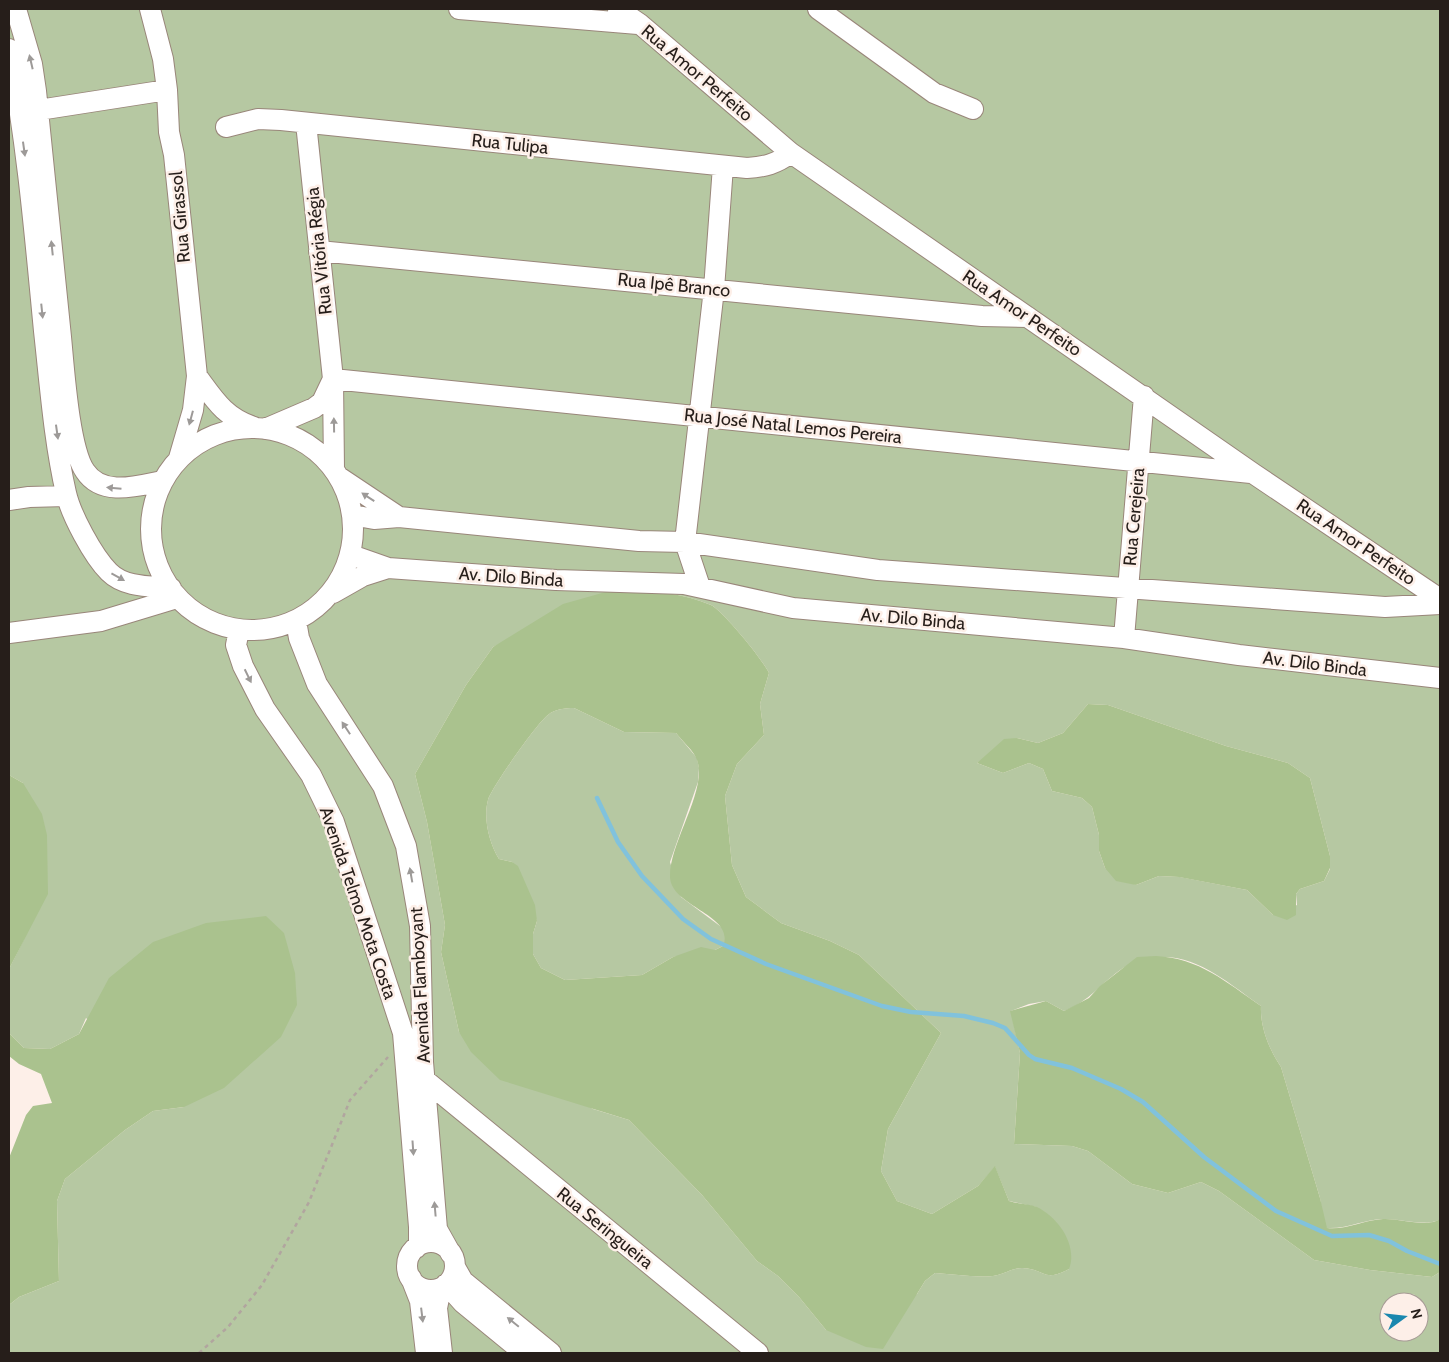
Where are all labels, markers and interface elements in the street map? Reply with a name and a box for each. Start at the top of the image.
street label: Rua Amor Perfeito [637,20,757,126]
one-way arrow [27,54,35,69]
street label: Rua Tulipa [471,129,550,159]
one-way arrow [20,141,28,157]
street label: Rua Girassol [165,170,195,264]
street label: Rua Vitória Régia [301,186,337,316]
one-way arrow [48,239,56,255]
street label: Rua Amor Perfeito [958,265,1086,361]
street label: Rua Ipê Branco [616,268,732,302]
one-way arrow [38,303,46,319]
street label: Rua José Natal Lemos Pereira [683,404,903,448]
one-way arrow [187,410,195,425]
one-way arrow [330,416,338,432]
one-way arrow [53,424,61,440]
street label: Rua Cerejeira [1119,467,1149,567]
one-way arrow [106,483,122,491]
one-way arrow [362,492,375,502]
street label: Rua Amor Perfeito [1292,494,1420,590]
street label: Av. Dilo Binda [458,562,564,592]
one-way arrow [111,573,124,582]
street label: Av. Dilo Binda [860,603,966,635]
street label: Av. Dilo Binda [1262,647,1369,681]
one-way arrow [244,669,252,683]
one-way arrow [341,722,351,735]
street label: Avenida Telmo Mota Costa [315,804,401,1002]
one-way arrow [407,867,415,883]
street label: Avenida Flamboyant [405,906,435,1064]
one-way arrow [409,1140,417,1156]
street label: Rua Seringueira [552,1182,658,1274]
one-way arrow [431,1201,439,1217]
north arrow [1379,1292,1429,1342]
one-way arrow [418,1307,426,1323]
text: N [1407,1307,1427,1321]
one-way arrow [507,1317,520,1328]

